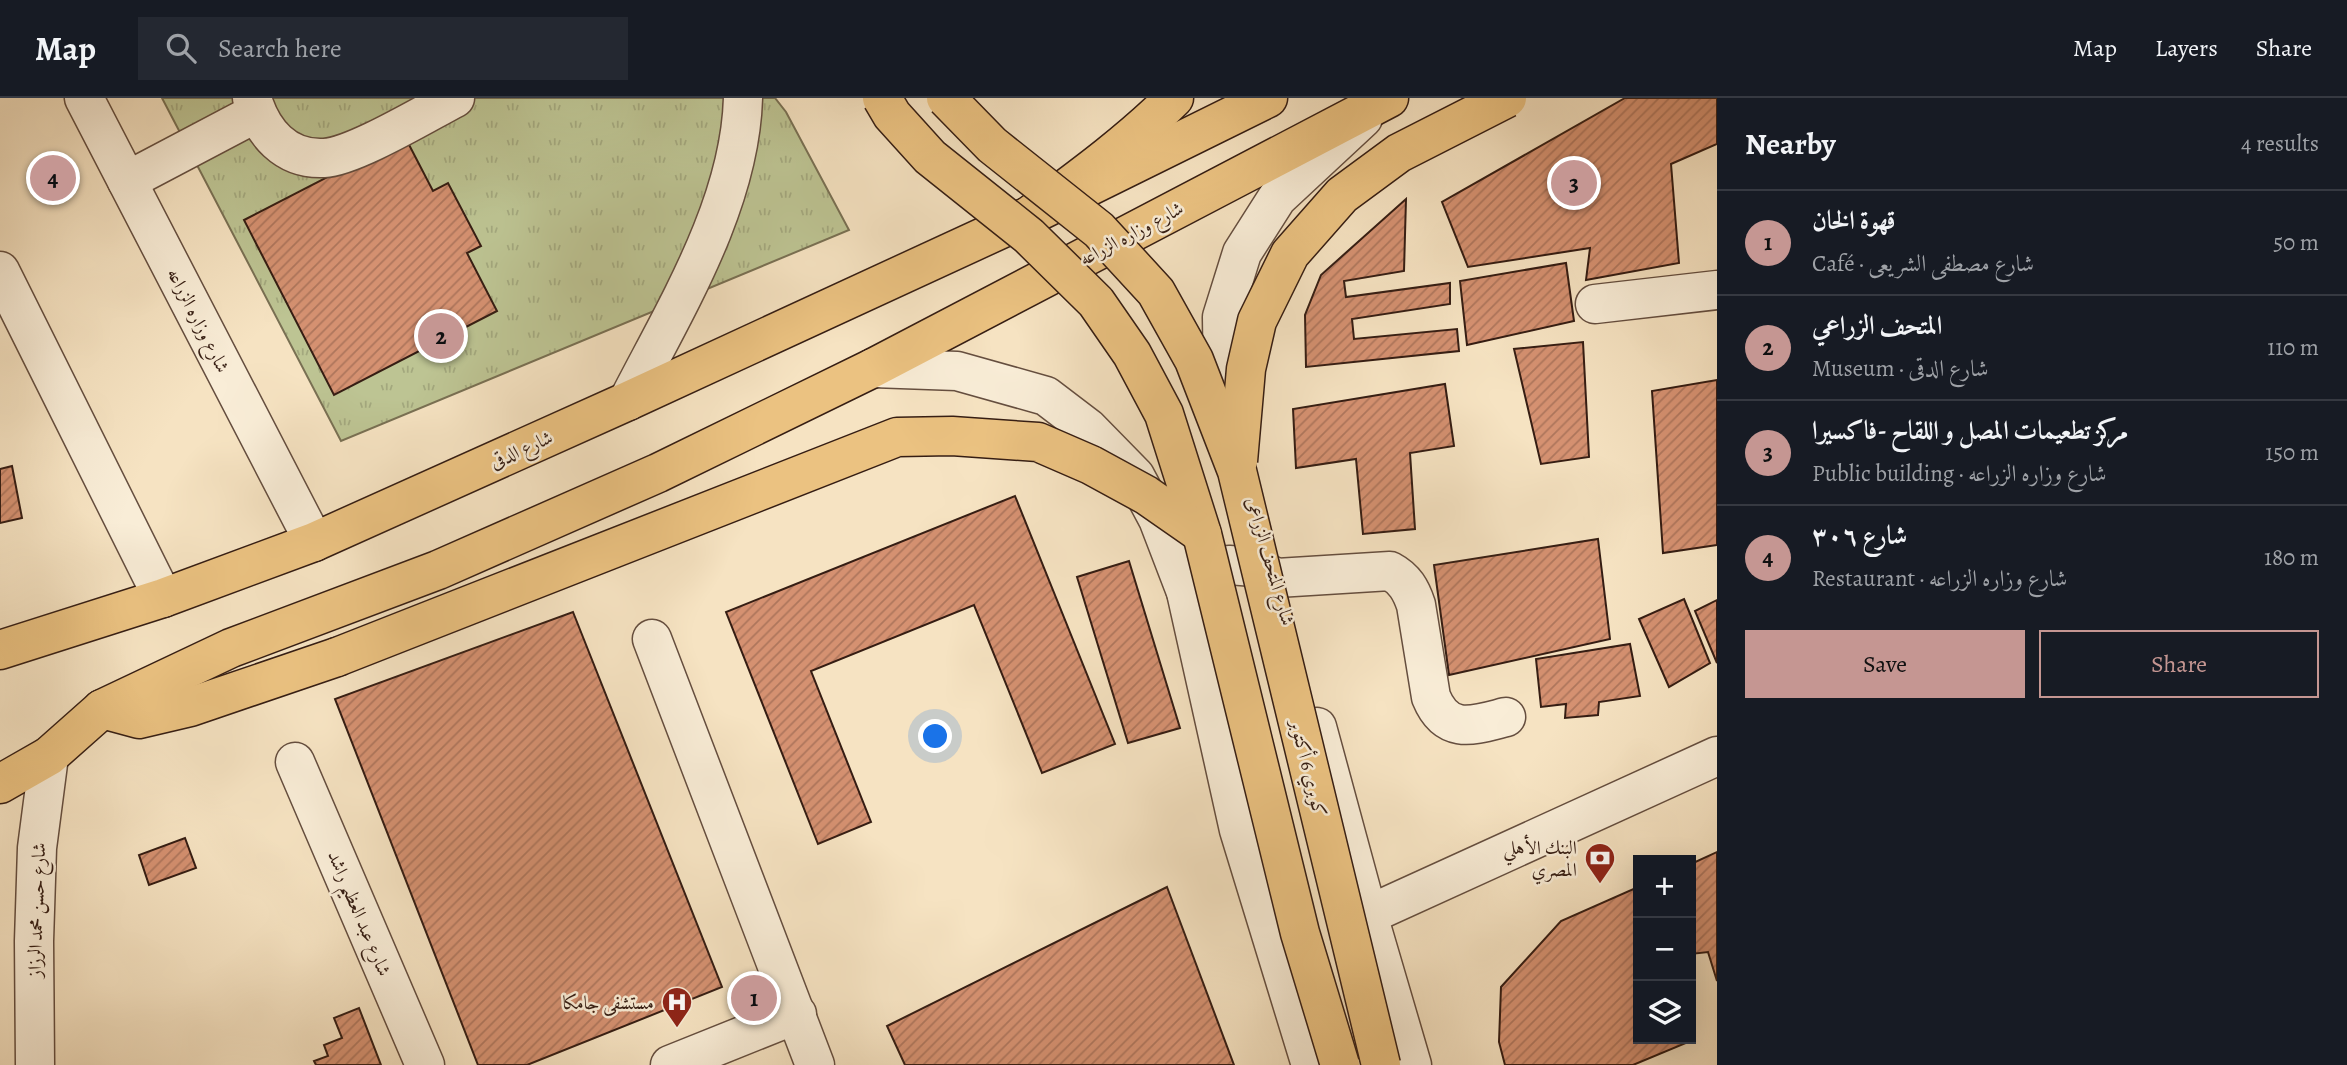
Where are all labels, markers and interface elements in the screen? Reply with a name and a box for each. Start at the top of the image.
search box [138,17,628,80]
text: Map [35,26,96,71]
icon: search [162,29,200,67]
text: Search here [218,31,342,66]
text: Map [2073,32,2117,64]
text: Layers [2155,32,2218,64]
text: Share [2256,32,2312,64]
text: Nearby [1745,124,1836,164]
text: 4 results [2241,128,2319,159]
pin: 4 [30,152,76,204]
pin: 3 [1551,157,1597,209]
street label: شارع وزاره الزراعه [1075,196,1189,274]
text: قهوة الخان [1812,203,1896,238]
text: 1 [1764,227,1772,258]
text: 50 m [2273,227,2319,258]
text: Café · شارع مصطفى الشريعى [1812,248,2034,279]
street label: شارع وزاره الزراعه [159,264,236,378]
text: المتحف الزراعي [1812,308,1942,343]
pin: 2 [418,310,464,362]
text: 2 [1762,332,1774,363]
text: 110 m [2267,332,2319,363]
text: Museum · شارع الدقى [1812,353,1989,384]
text: مركز تطعيمات المصل و اللقاح -فاكسيرا [1812,413,2128,448]
street label: شارع الدقى [486,425,558,477]
text: 3 [1763,437,1773,468]
text: 150 m [2265,437,2319,468]
text: Public building · شارع وزاره الزراعه [1812,458,2107,489]
street label: شارع المتحف الزراعى [1237,494,1301,629]
text: شارع ٣٠٦ [1812,518,1907,553]
text: 4 [1763,542,1773,573]
text: 180 m [2264,542,2319,573]
text: Restaurant · شارع وزاره الزراعه [1812,563,2067,594]
button: Save [1745,630,2025,698]
button: Share [2039,630,2319,698]
street label: كوبري 6 أكتوبر [1281,715,1333,820]
your location [918,719,952,753]
place label: البنك الأهلي المصري [1503,834,1577,885]
bank icon: البنك الأهلي المصري [1583,841,1617,885]
street label: شارع حسن محمد الرزاز [22,842,54,980]
street label: شارع عبد العظيم راشد [315,847,397,982]
map controls [1633,855,1696,1044]
button: + [1633,855,1696,918]
button: − [1633,918,1696,981]
pin: 1 [731,972,777,1024]
button: layers [1633,981,1696,1044]
hospital icon: مستشفى جامكا [660,985,694,1029]
place label: مستشفى جامكا [563,990,654,1016]

